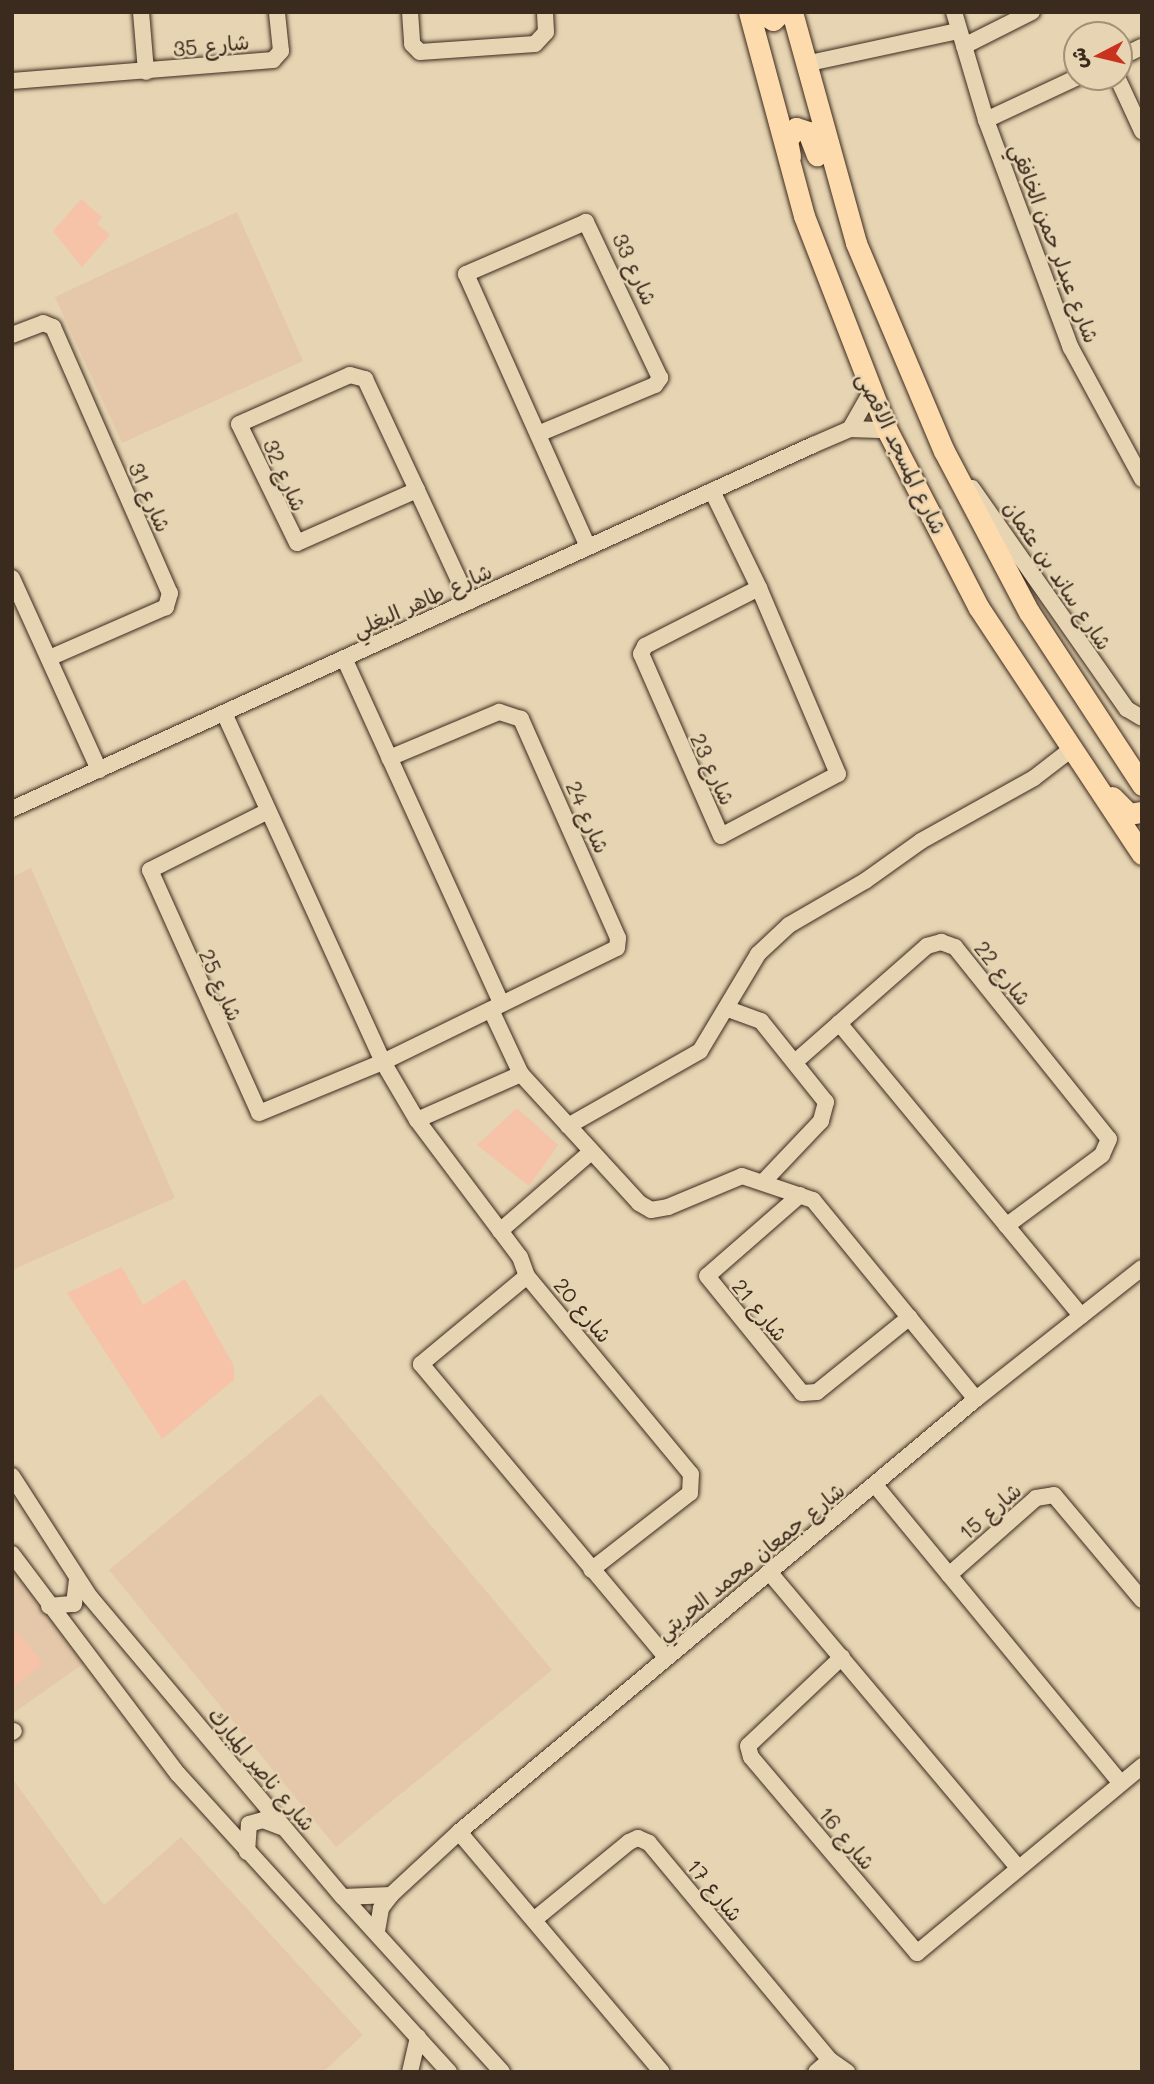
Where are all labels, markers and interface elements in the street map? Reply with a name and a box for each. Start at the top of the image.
north arrow [1063,21,1133,91]
street label: شارع 35 [172,28,250,62]
text: ش [1065,46,1092,70]
street label: شارع عبدلر حمن الخافقي [1005,140,1105,346]
street label: شارع 33 [607,229,663,309]
street label: شارع المسجد الاقصى [852,368,952,538]
street label: شارع 32 [258,435,312,515]
street label: شارع 31 [123,458,177,536]
street label: شارع ساند بن عثمان [999,496,1117,654]
street label: شارع طاهر البغلي [348,558,496,642]
street label: شارع 23 [685,729,741,809]
street label: شارع 24 [561,777,615,857]
street label: شارع 22 [969,936,1037,1010]
street label: شارع 25 [194,945,248,1025]
street label: شارع 20 [549,1272,617,1348]
street label: شارع 21 [727,1274,793,1346]
street label: شارع جمعان محمد الحريتي [651,1477,849,1645]
street label: شارع 15 [954,1477,1026,1545]
street label: شارع ناصر المبارك [203,1702,321,1836]
street label: شارع 16 [813,1801,881,1875]
street label: شارع 17 [682,1854,748,1926]

